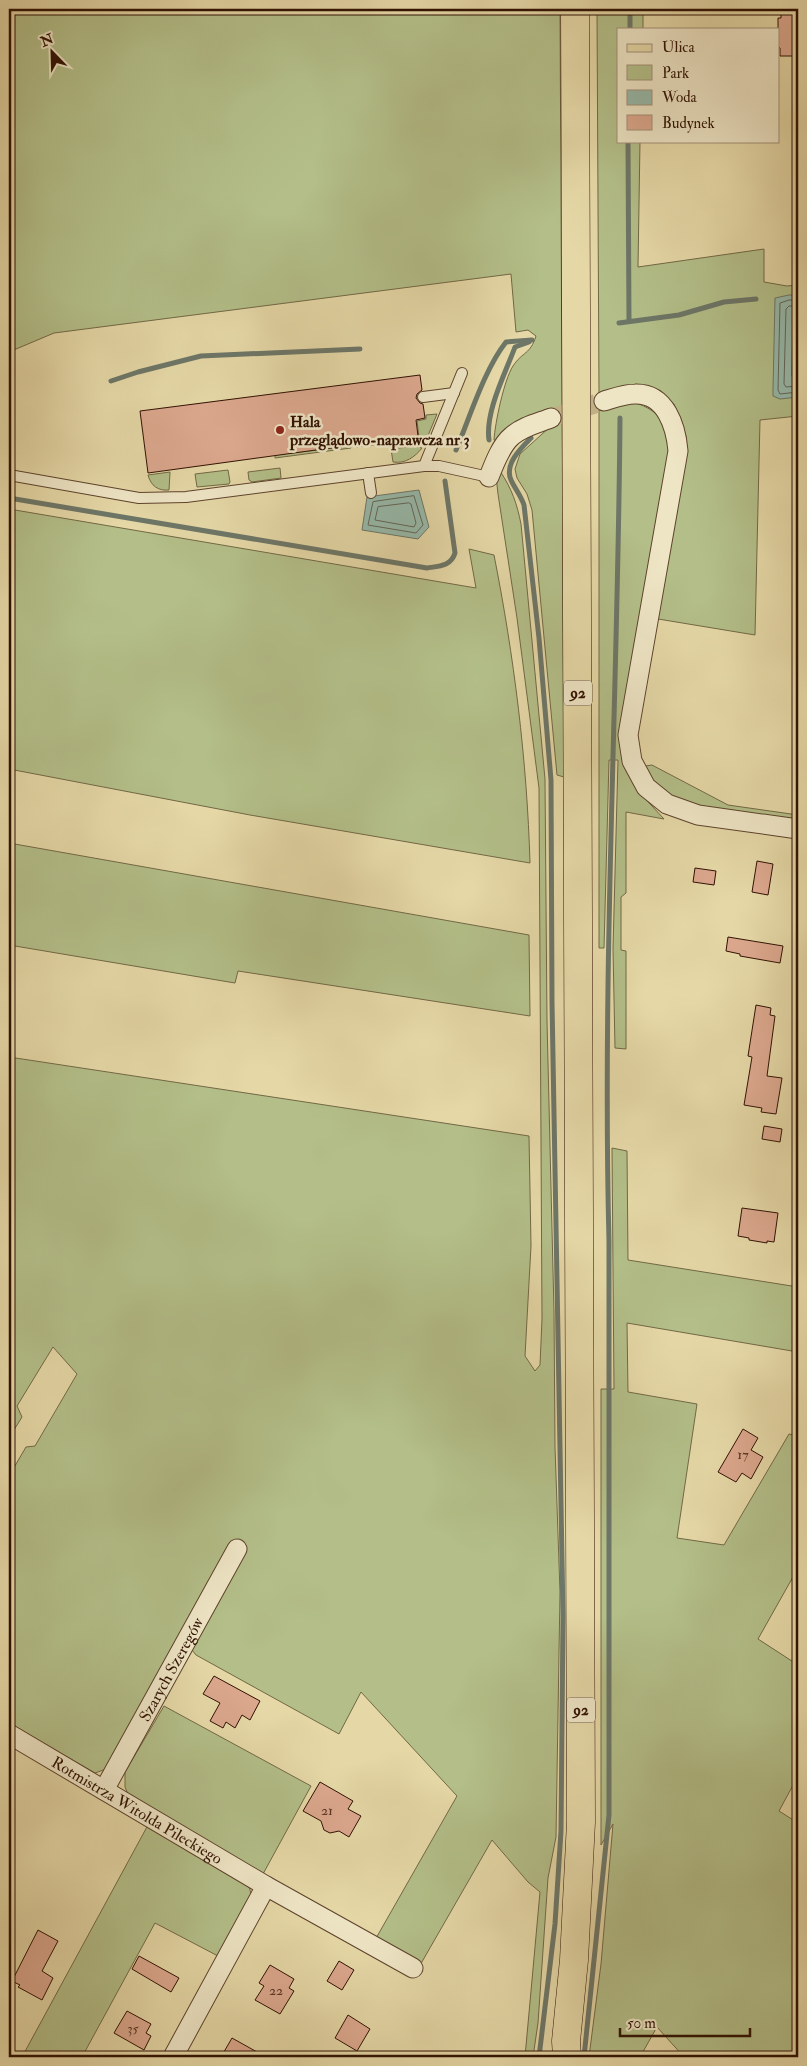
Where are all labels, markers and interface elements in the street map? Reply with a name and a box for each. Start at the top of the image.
north arrow [28,28,78,78]
legend [617,28,780,142]
text: N [37,30,57,51]
text: Ulica [662,38,695,57]
text: Park [662,64,689,83]
text: Woda [661,88,698,107]
text: Budynek [662,114,715,133]
place label: Hala przeglądowo-naprawcza nr 3 [289,412,470,451]
marker: Hala przeglądowo-naprawcza nr 3 [274,424,286,436]
road number: 92 [564,680,592,706]
house number: 17 [737,1446,749,1463]
street label: Szarych Szeregów [135,1613,209,1725]
road number: 92 [567,1698,595,1722]
street label: Rotmistrza Witolda Pileckiego [48,1752,226,1869]
house number: 21 [321,1802,333,1819]
house number: 22 [269,1982,283,1999]
scale bar [620,2006,750,2038]
text: 50 m [627,2014,656,2033]
house number: 35 [127,2020,140,2037]

